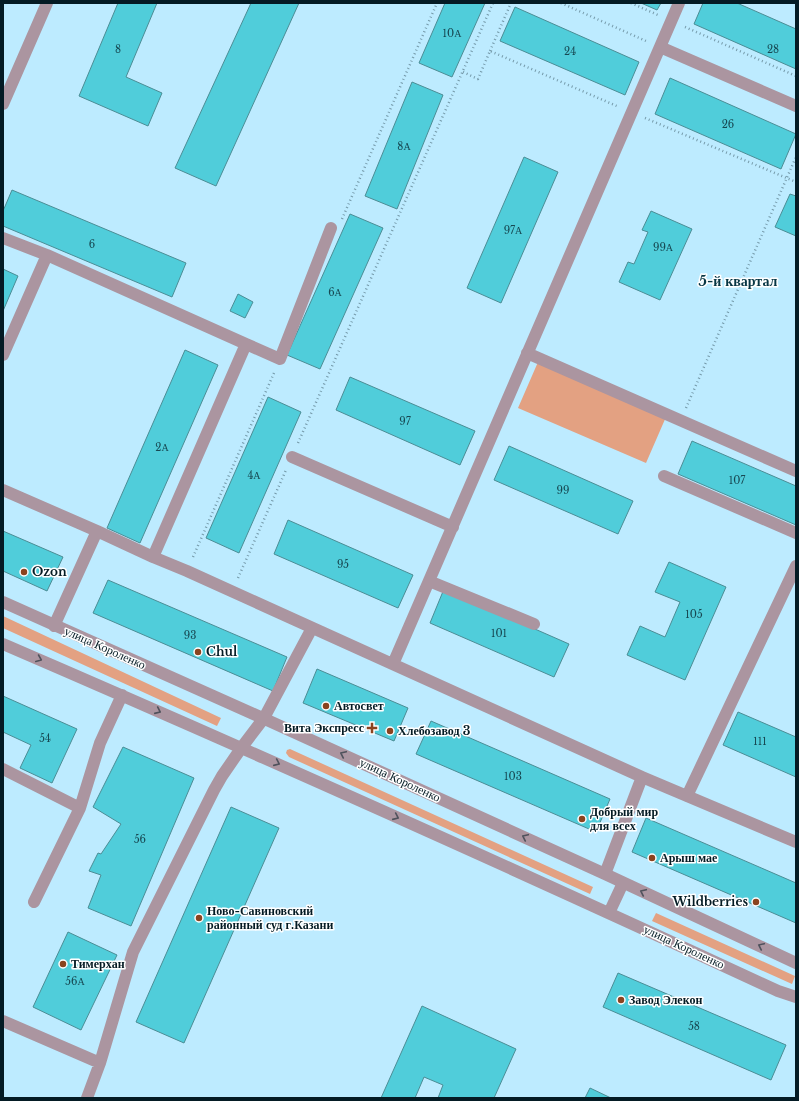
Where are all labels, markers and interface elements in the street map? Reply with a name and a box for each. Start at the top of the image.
house number: 10А [443,27,462,40]
house number: 8 [115,43,121,56]
house number: 28 [767,43,779,56]
house number: 24 [564,45,576,58]
house number: 26 [722,118,734,131]
house number: 8А [397,140,411,153]
house number: 97А [504,224,523,237]
house number: 6 [89,238,95,251]
house number: 99А [653,241,674,254]
district label: 5-й квартал [699,272,778,290]
house number: 6А [328,286,343,299]
house number: 97 [399,415,412,428]
house number: 2А [155,441,169,454]
house number: 4А [247,469,261,482]
house number: 107 [729,474,746,487]
house number: 99 [557,484,569,497]
house number: 95 [337,558,349,571]
place label: Ozon [32,564,67,579]
marker: Ozon [19,567,29,577]
house number: 105 [685,608,703,621]
street label: улица Короленко [62,623,148,672]
house number: 101 [491,627,507,640]
house number: 93 [184,629,196,642]
place label: Chul [206,644,238,659]
marker: Chul [193,647,203,657]
one-way arrow [34,654,42,662]
place label: Автосвет [334,698,384,713]
marker: Автосвет [321,701,331,711]
one-way arrow [155,706,162,714]
place label: Вита Экспресс [284,720,365,735]
marker: Вита Экспресс [367,723,377,733]
place label: Хлебозавод 3 [398,723,471,738]
marker: Хлебозавод 3 [385,726,395,736]
house number: 54 [39,732,51,745]
house number: 111 [753,735,767,748]
one-way arrow [339,751,347,759]
street label: улица Короленко [357,754,443,805]
one-way arrow [273,758,281,766]
house number: 103 [504,770,522,783]
place label: Добрый мир для всех [590,804,658,833]
one-way arrow [392,812,399,820]
marker: Добрый мир для всех [577,814,587,824]
house number: 56 [134,833,146,846]
one-way arrow [521,834,529,842]
place label: Арыш мае [660,850,718,865]
marker: Арыш мае [647,853,657,863]
one-way arrow [639,889,647,897]
place label: Wildberries [672,894,748,909]
marker: Wildberries [751,897,761,907]
place label: Ново-Савиновский районный суд г.Казани [207,903,333,932]
marker: Ново-Савиновский районный суд г.Казани [194,913,204,923]
street label: улица Короленко [641,921,727,972]
one-way arrow [757,943,765,951]
place label: Тимерхан [71,956,125,971]
marker: Тимерхан [58,959,68,969]
house number: 56А [65,975,85,988]
place label: Завод Элекон [629,992,702,1007]
marker: Завод Элекон [616,995,626,1005]
house number: 58 [688,1020,700,1033]

